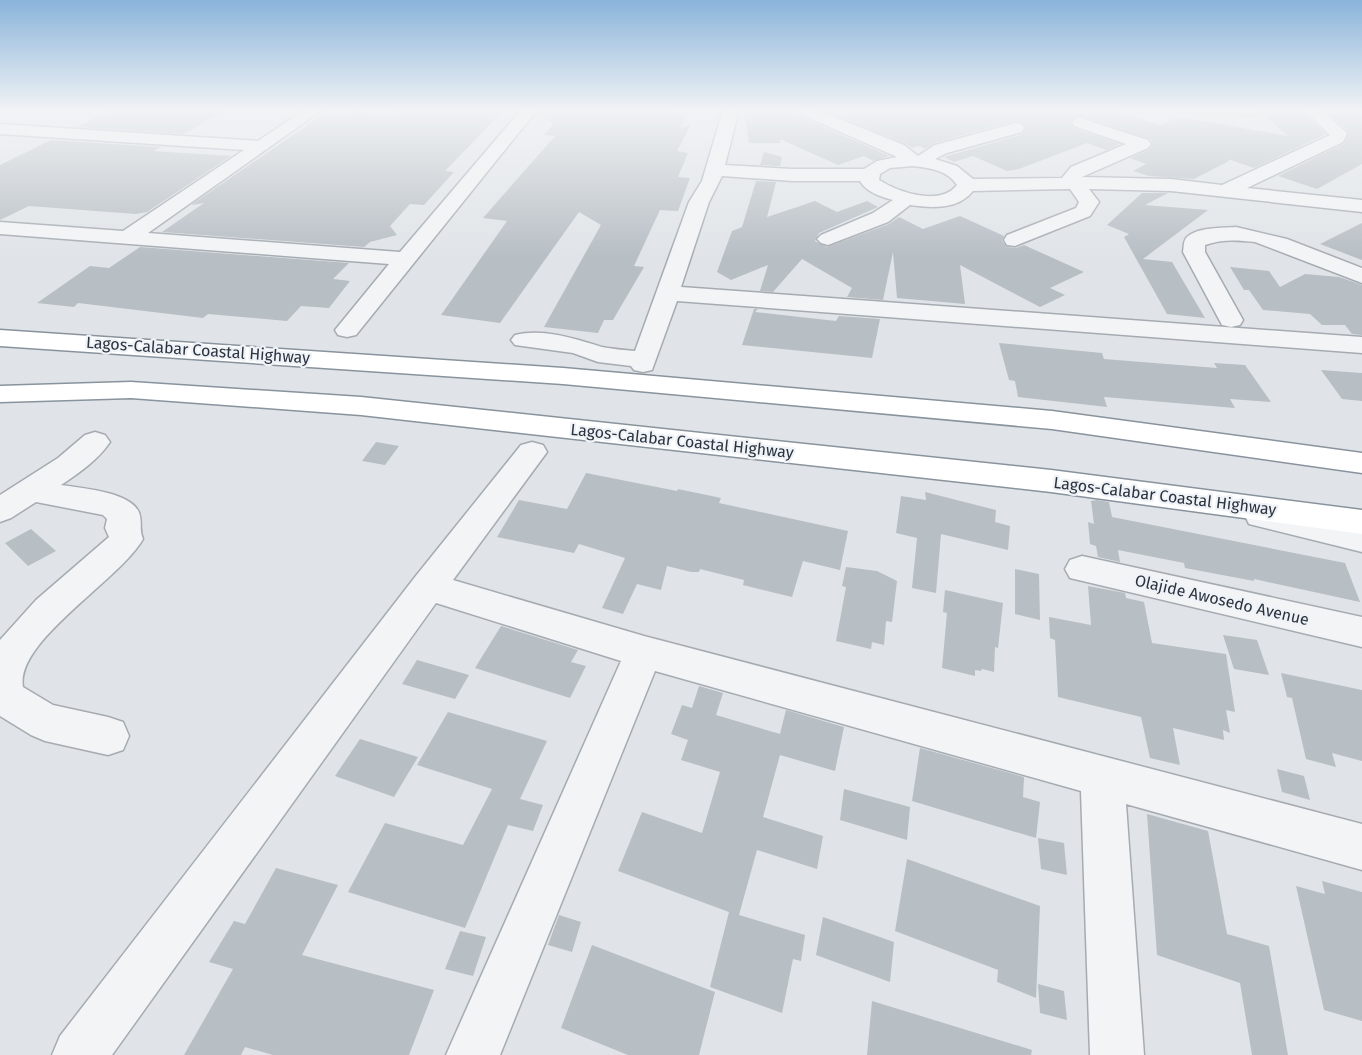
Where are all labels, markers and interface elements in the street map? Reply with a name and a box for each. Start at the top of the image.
street label: Lagos-Calabar Coastal Highway [85,333,311,367]
street label: Lagos-Calabar Coastal Highway [569,420,795,462]
street label: Lagos-Calabar Coastal Highway [1053,473,1278,519]
street label: Olajide Awosedo Avenue [1133,571,1311,629]

